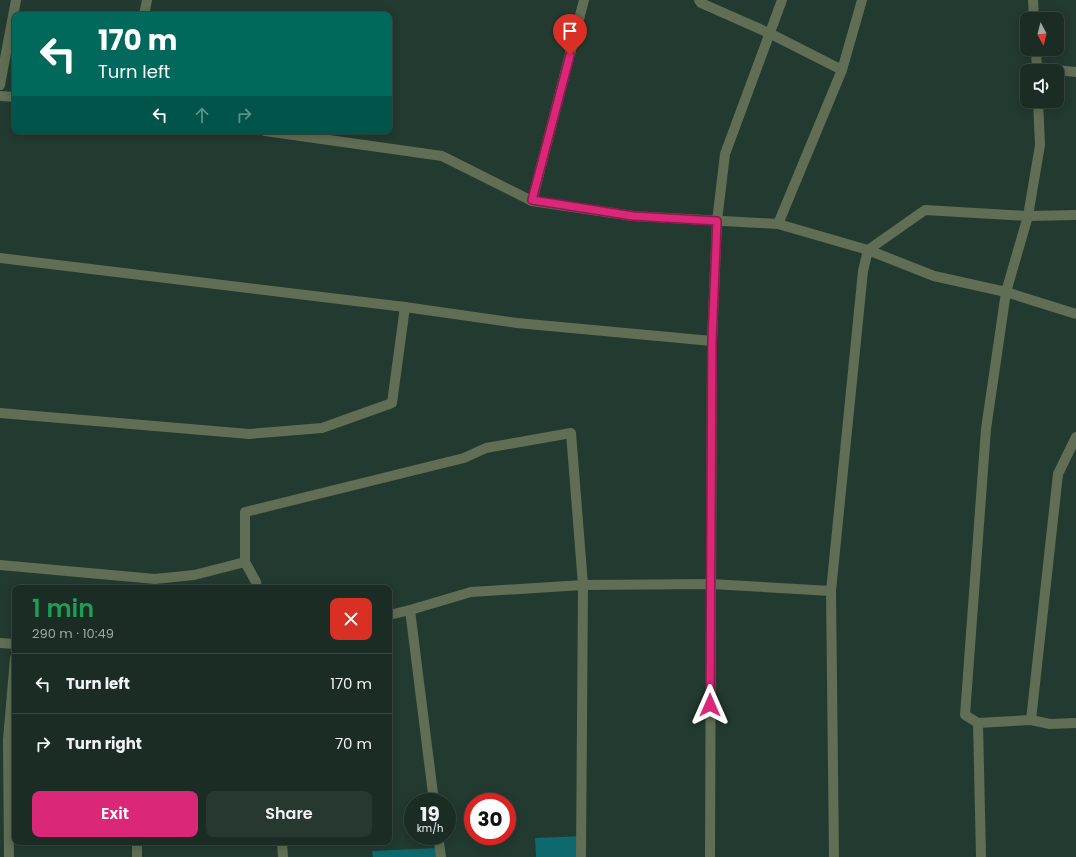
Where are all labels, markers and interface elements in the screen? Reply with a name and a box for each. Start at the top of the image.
north arrow [1020,12,1064,56]
map controls [1020,12,1064,108]
pin [553,14,587,55]
icon: arrive [559,20,581,42]
text: 170 m [98,21,177,60]
icon: left [32,28,84,80]
text: Turn left [98,59,170,84]
button: sound [1020,64,1064,108]
icon: left [149,104,171,126]
icon: ahead [191,104,213,126]
icon: right [233,104,255,126]
text: 1 min [32,592,94,625]
button: close [330,598,372,640]
text: 290 m · 10:49 [32,624,114,643]
icon: left [32,673,54,695]
text: Turn left [66,673,130,694]
text: 170 m [330,673,372,694]
position arrow [689,684,731,726]
icon: right [32,733,54,755]
text: Turn right [66,733,142,754]
text: 70 m [335,733,372,754]
button: Exit [32,791,198,837]
button: Share [206,791,372,837]
speed limit sign: 30 [464,793,516,845]
text: 19 [420,800,440,828]
text: km/h [417,821,443,836]

